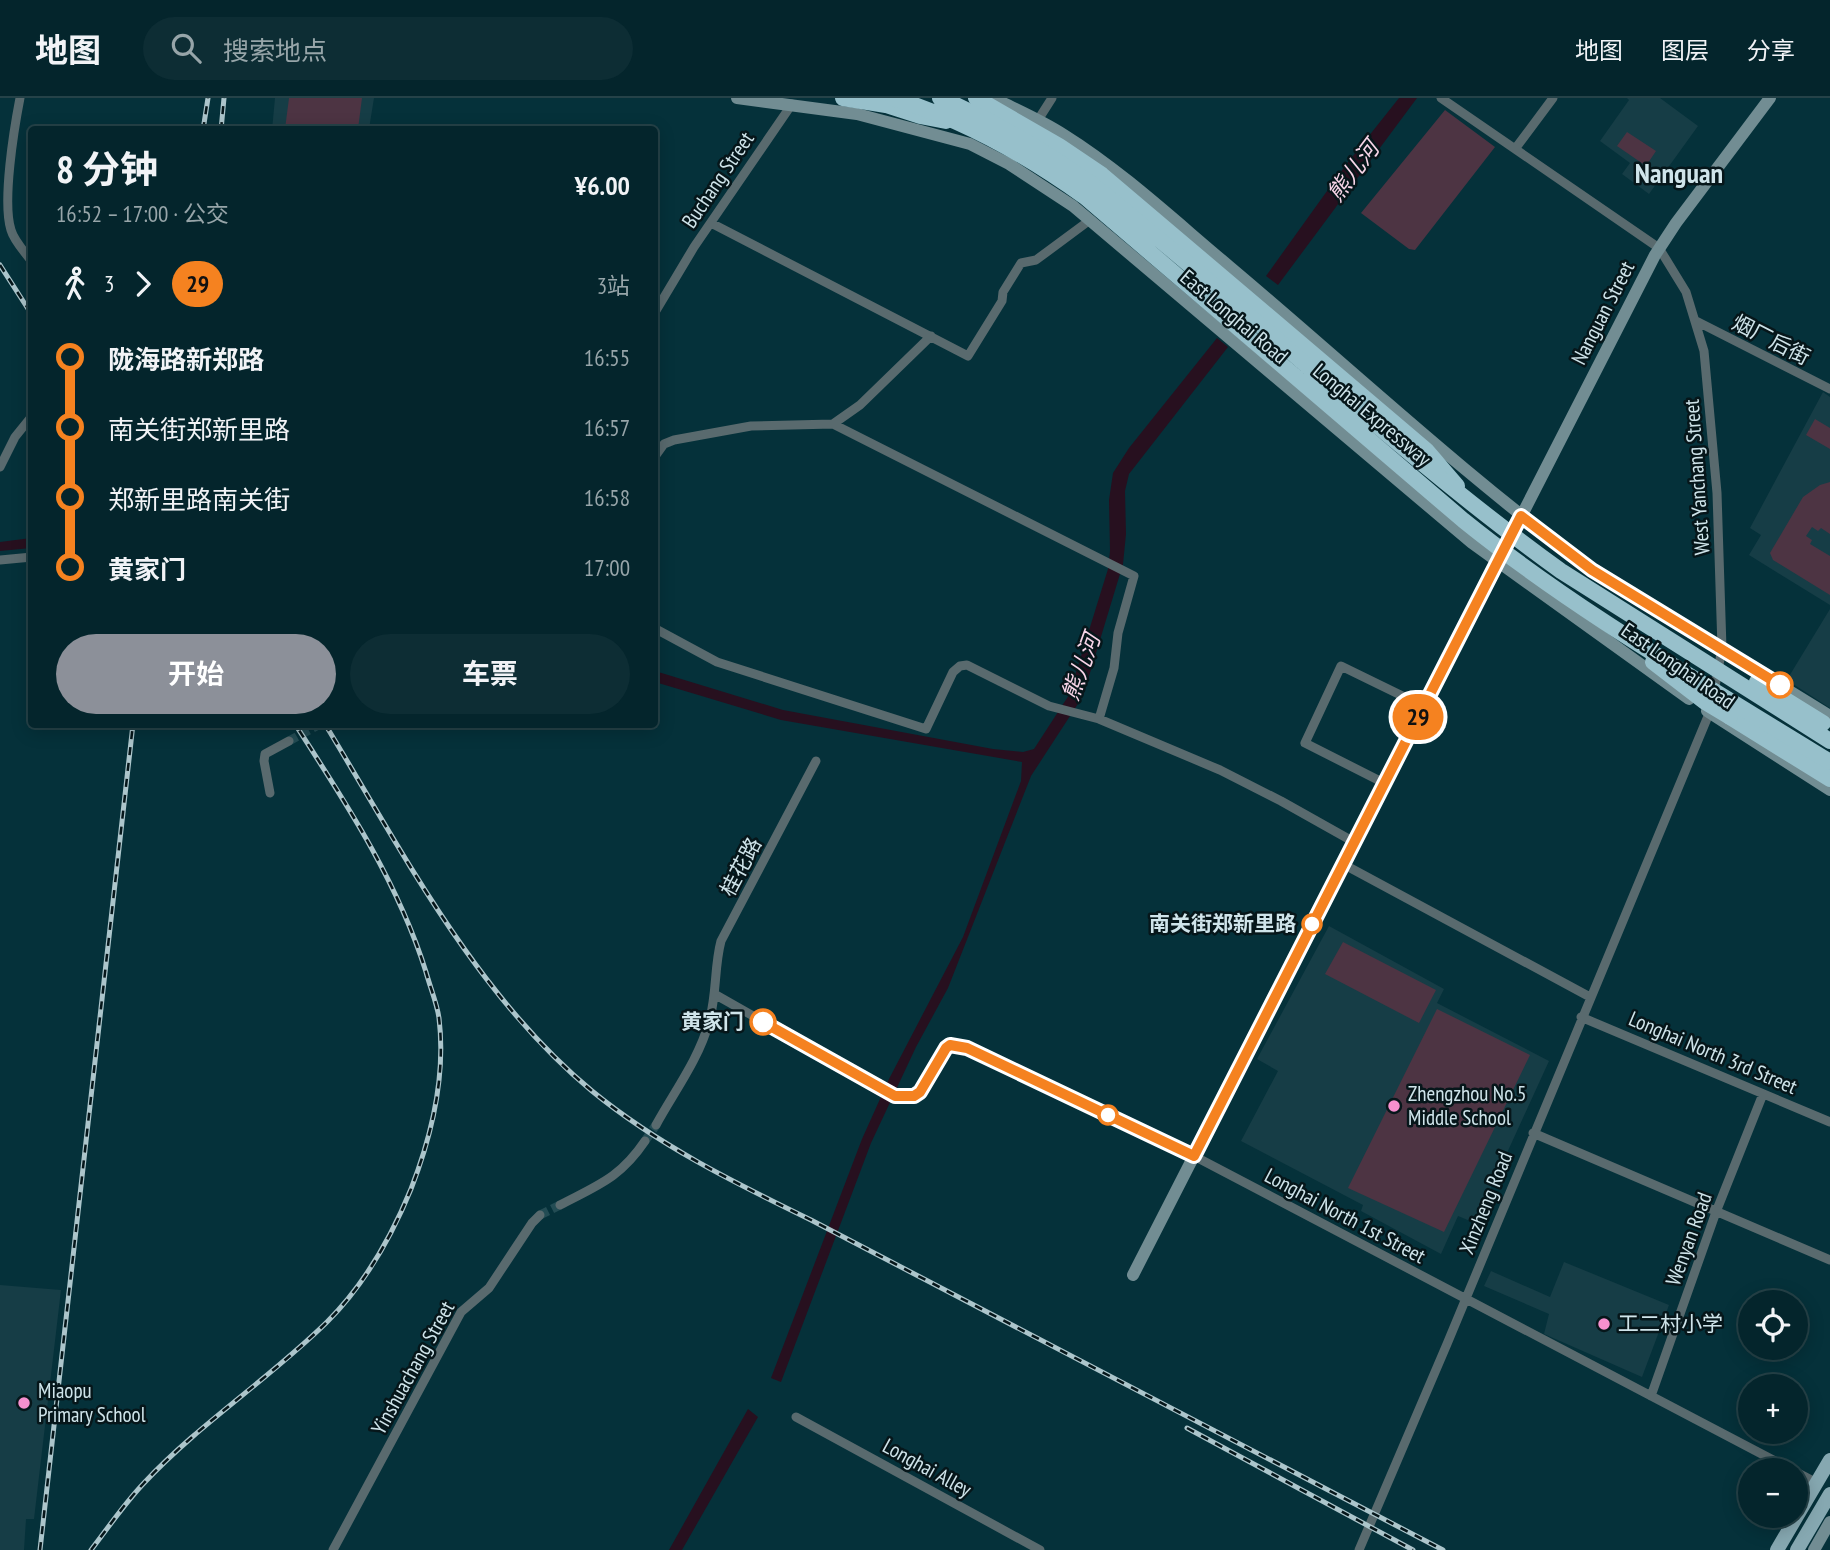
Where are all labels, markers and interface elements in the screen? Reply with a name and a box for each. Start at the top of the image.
search box [143,17,633,80]
text: 地图 [35,28,101,71]
icon: search [167,29,205,67]
text: 搜索地点 [223,34,327,67]
text: 地图 [1575,35,1623,66]
text: 图层 [1661,35,1709,66]
text: 分享 [1747,35,1795,66]
street label: Buchang Street [676,126,760,233]
water label: 熊儿河 [1320,131,1387,207]
text: 8 分钟 [56,144,158,193]
district label: Nanguan [1635,154,1723,191]
text: ¥6.00 [575,169,630,202]
text: 16:52 – 17:00 · 公交 [56,199,229,228]
street label: Nanguan Street [1565,256,1640,369]
street label: East Longhai Road [1175,264,1294,370]
icon: walk [56,265,94,303]
icon: forward [124,265,162,303]
text: 29 [186,268,209,299]
text: 3 [104,269,114,298]
text: 3站 [597,271,630,300]
street label: 烟厂后街 [1728,308,1815,371]
text: 陇海路新郑路 [108,343,264,376]
text: 16:55 [584,343,630,372]
street label: Longhai Expressway [1308,357,1437,472]
street label: West Yanchang Street [1678,398,1715,556]
text: 南关街郑新里路 [108,413,290,446]
text: 16:57 [584,413,630,442]
text: 郑新里路南关街 [108,483,290,516]
text: 16:58 [584,483,630,512]
text: 黄家门 [108,553,186,586]
text: 17:00 [584,553,630,582]
street label: East Longhai Road [1616,617,1740,715]
water label: 熊儿河 [1055,626,1107,704]
button: 开始 [56,634,336,714]
button: 车票 [350,634,630,714]
unlabelled marker [1767,672,1793,698]
line badge: 29 [1386,694,1450,740]
text: 29 [1407,701,1429,732]
street label: 桂花路 [714,833,767,901]
place label: 南关街郑新里路 [1149,910,1296,937]
marker: 南关街郑新里路 [1302,914,1322,934]
street label: Longhai North 3rd Street [1625,1005,1802,1100]
place label: 黄家门 [681,1008,744,1035]
marker: 黄家门 [750,1009,776,1035]
place label: Zhengzhou No.5 Middle School [1408,1080,1526,1131]
marker: Zhengzhou No.5 Middle School [1386,1098,1402,1114]
unlabelled marker [1098,1105,1118,1125]
street label: Xinzheng Road [1453,1148,1518,1258]
street label: Longhai North 1st Street [1260,1162,1430,1269]
street label: Wenyan Road [1659,1189,1718,1289]
map controls [1738,1290,1808,1528]
button: locate [1738,1290,1808,1360]
street label: Yinshuachang Street [365,1296,460,1439]
place label: 工二村小学 [1618,1310,1723,1337]
marker: 工二村小学 [1596,1316,1612,1332]
button: + [1738,1374,1808,1444]
place label: Miaopu Primary School [38,1377,146,1428]
marker: Miaopu Primary School [16,1395,32,1411]
street label: Longhai Alley [878,1432,976,1503]
button: − [1738,1458,1808,1528]

